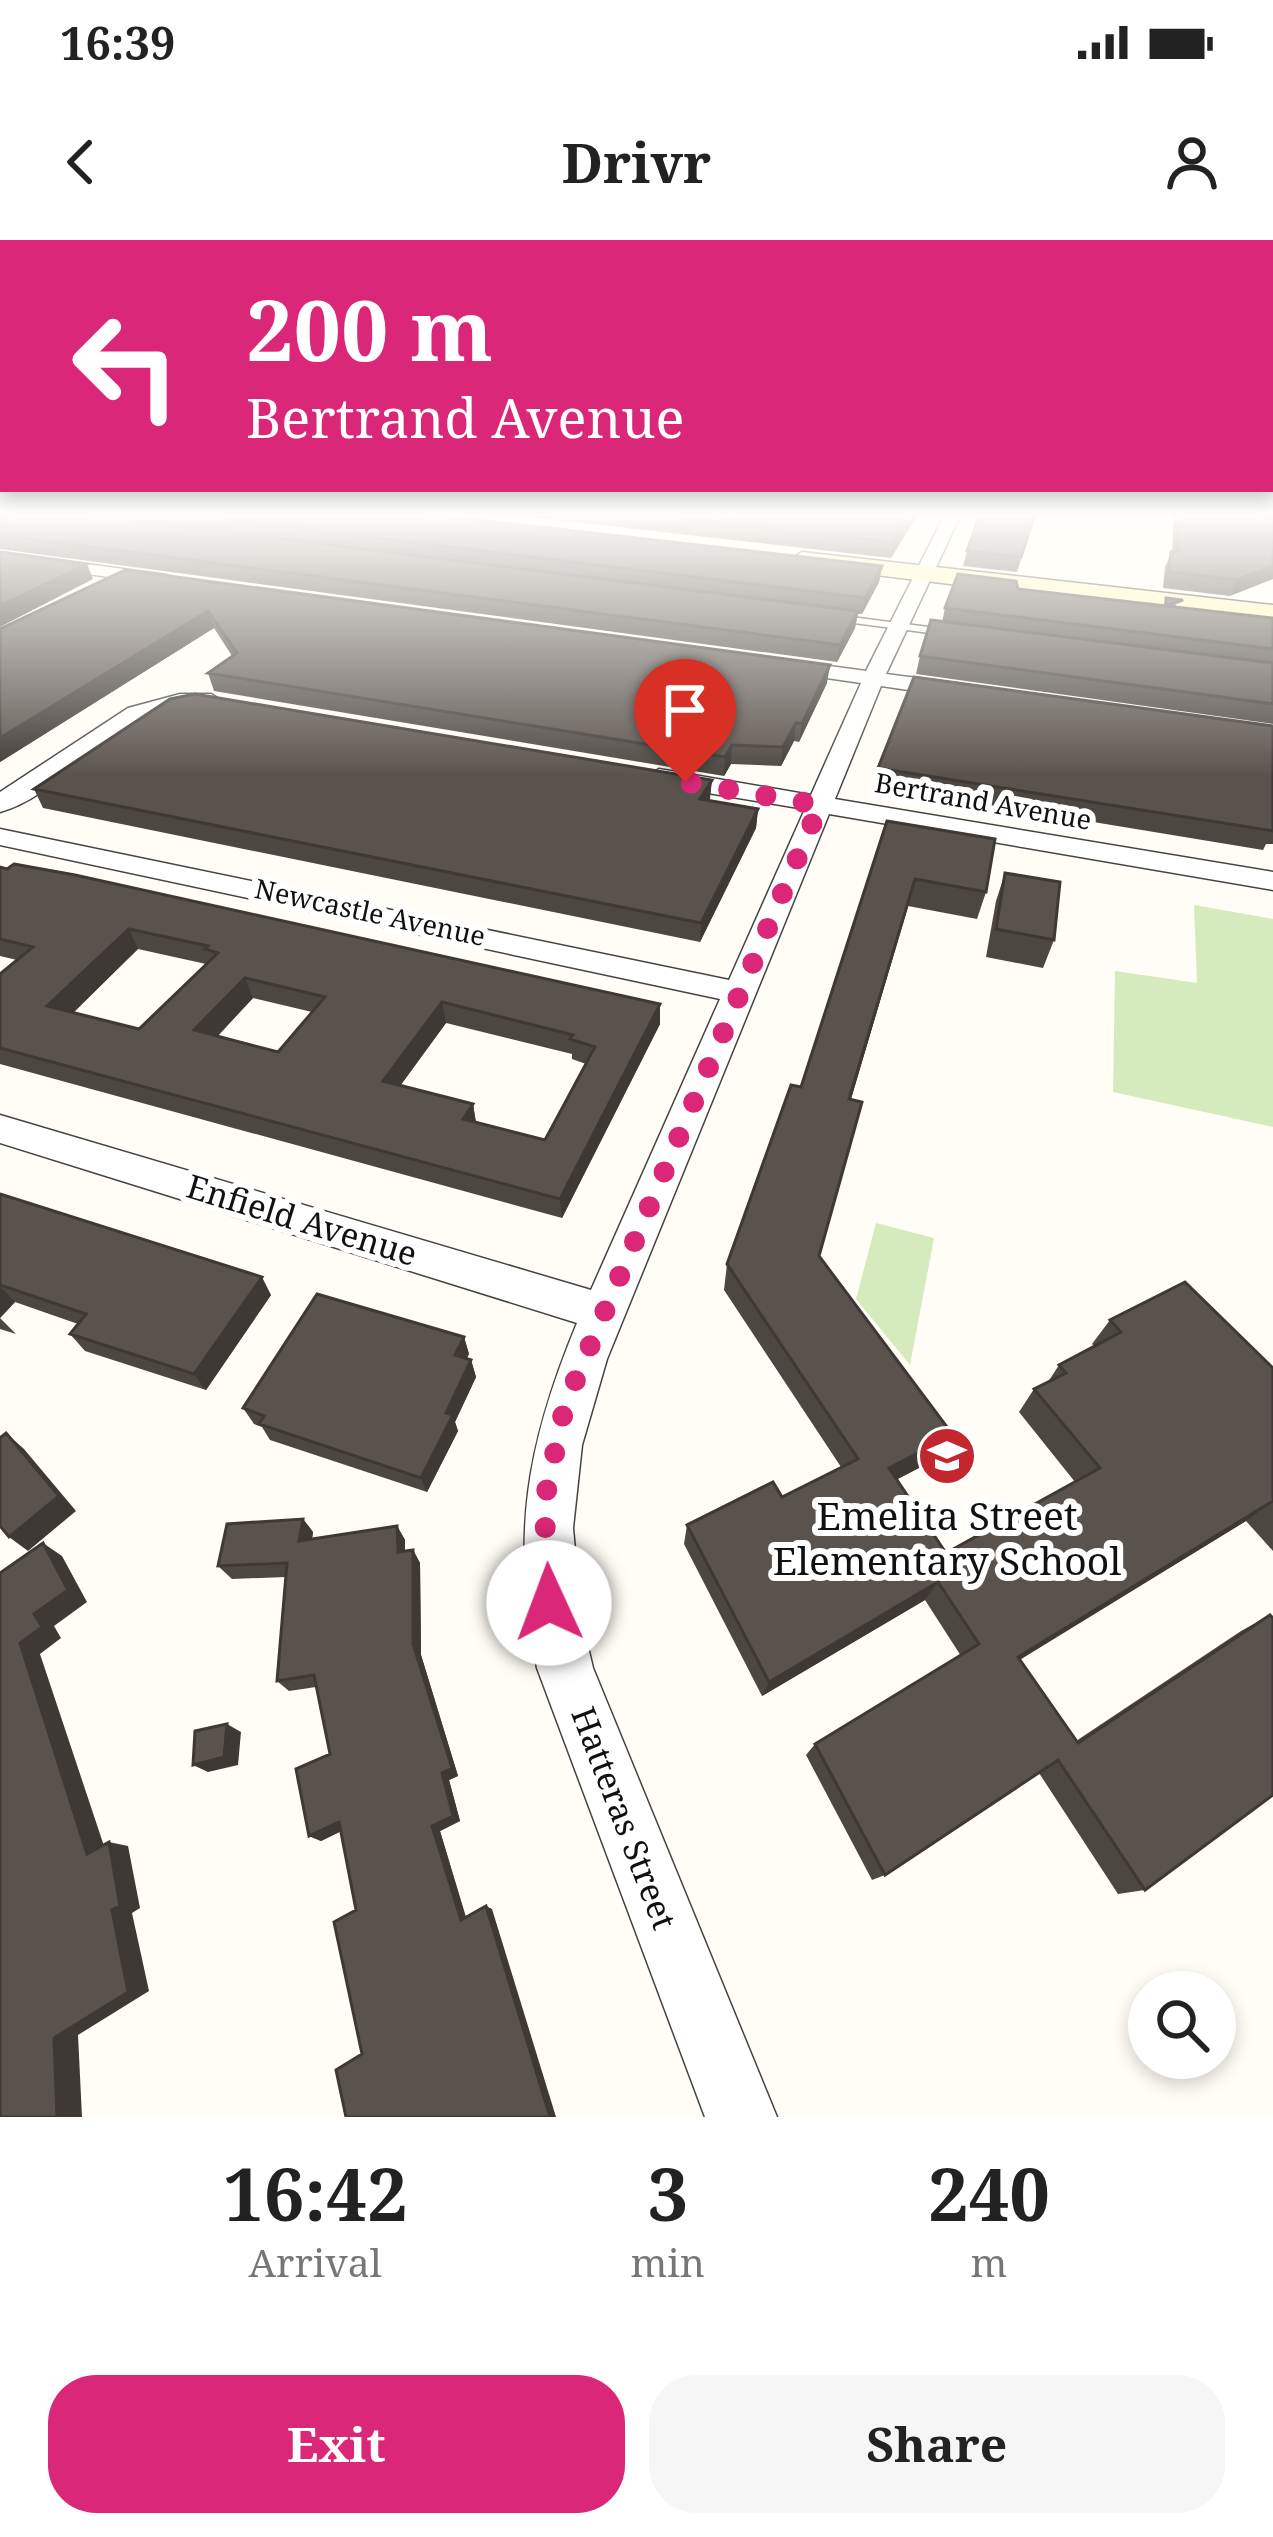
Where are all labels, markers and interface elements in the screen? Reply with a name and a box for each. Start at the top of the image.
text: 16:39 [60,12,175,73]
text: Drivr [562,125,711,199]
icon: back [48,129,114,195]
icon: person [1159,129,1225,195]
text: 200 m [246,271,493,386]
icon: left [48,288,204,444]
text: Bertrand Avenue [246,380,684,454]
pin [634,659,736,782]
icon: arrive [652,677,718,743]
street label: Bertrand Avenue [872,763,1094,838]
street label: Newcastle Avenue [252,869,489,954]
street label: Enfield Avenue [182,1163,423,1276]
school or university icon: Emelita Street Elementary School [916,1425,978,1487]
place label: Emelita Street Elementary School [773,1488,1121,1586]
position arrow [486,1540,612,1666]
street label: Hatteras Street [561,1700,688,1935]
map controls [1128,1971,1236,2079]
button: search [1128,1971,1236,2079]
text: 16:42 [223,2144,408,2242]
text: 3 [647,2144,688,2242]
text: 240 [928,2144,1050,2242]
text: Arrival [249,2235,382,2288]
text: min [631,2235,705,2288]
text: m [971,2235,1007,2288]
button: Exit [48,2375,625,2513]
button: Share [649,2375,1225,2513]

